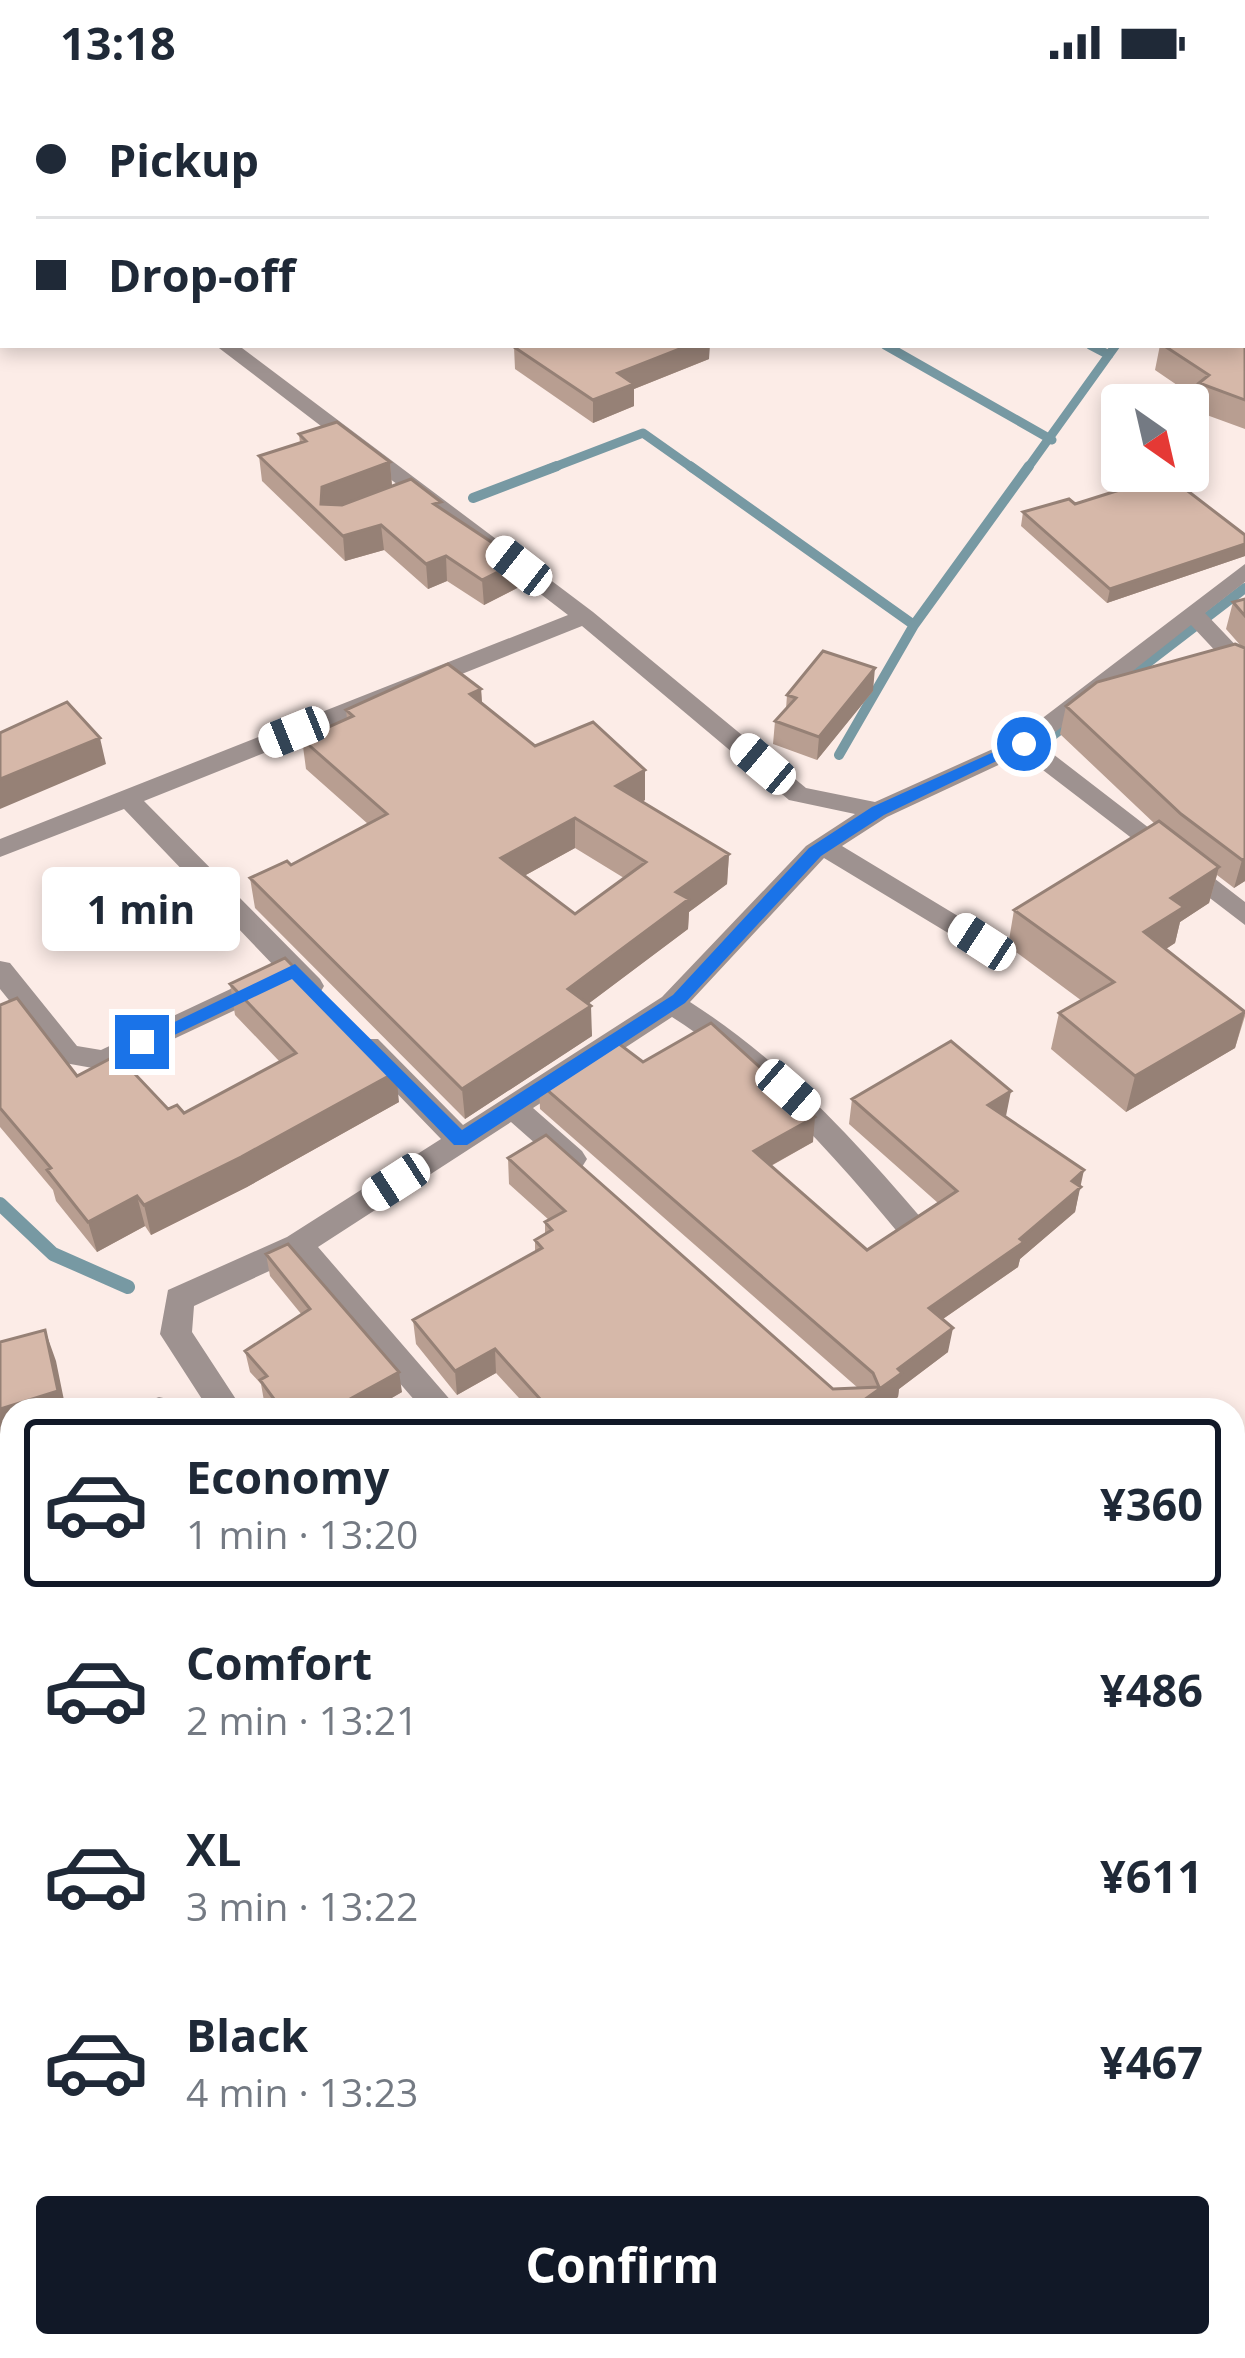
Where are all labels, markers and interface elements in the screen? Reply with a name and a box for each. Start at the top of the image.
text: 13:18 [60,12,176,73]
text: Pickup [108,129,259,190]
text: Drop-off [108,244,295,305]
north arrow [1101,384,1209,492]
map controls [1101,384,1209,492]
car [480,530,558,602]
car [254,702,334,762]
route start [997,717,1051,771]
car [724,727,802,801]
callout: 1 min [43,868,241,952]
text: 1 min [87,882,195,935]
car [942,907,1022,977]
route end [115,1015,169,1069]
car [749,1053,827,1127]
car [356,1147,436,1217]
text: Economy [186,1446,389,1507]
icon: car [42,1449,150,1557]
text: ¥360 [1100,1473,1203,1534]
text: 1 min · 13:20 [186,1507,418,1560]
text: Comfort [186,1632,372,1693]
icon: car [42,1635,150,1743]
text: ¥486 [1100,1659,1203,1720]
text: 2 min · 13:21 [186,1693,418,1746]
text: XL [186,1818,241,1879]
icon: car [42,1821,150,1929]
text: ¥611 [1100,1845,1203,1906]
text: 3 min · 13:22 [186,1879,418,1932]
text: Black [186,2004,308,2065]
icon: car [42,2007,150,2115]
text: ¥467 [1100,2031,1203,2092]
text: 4 min · 13:23 [186,2065,418,2118]
button: Confirm [36,2196,1209,2334]

